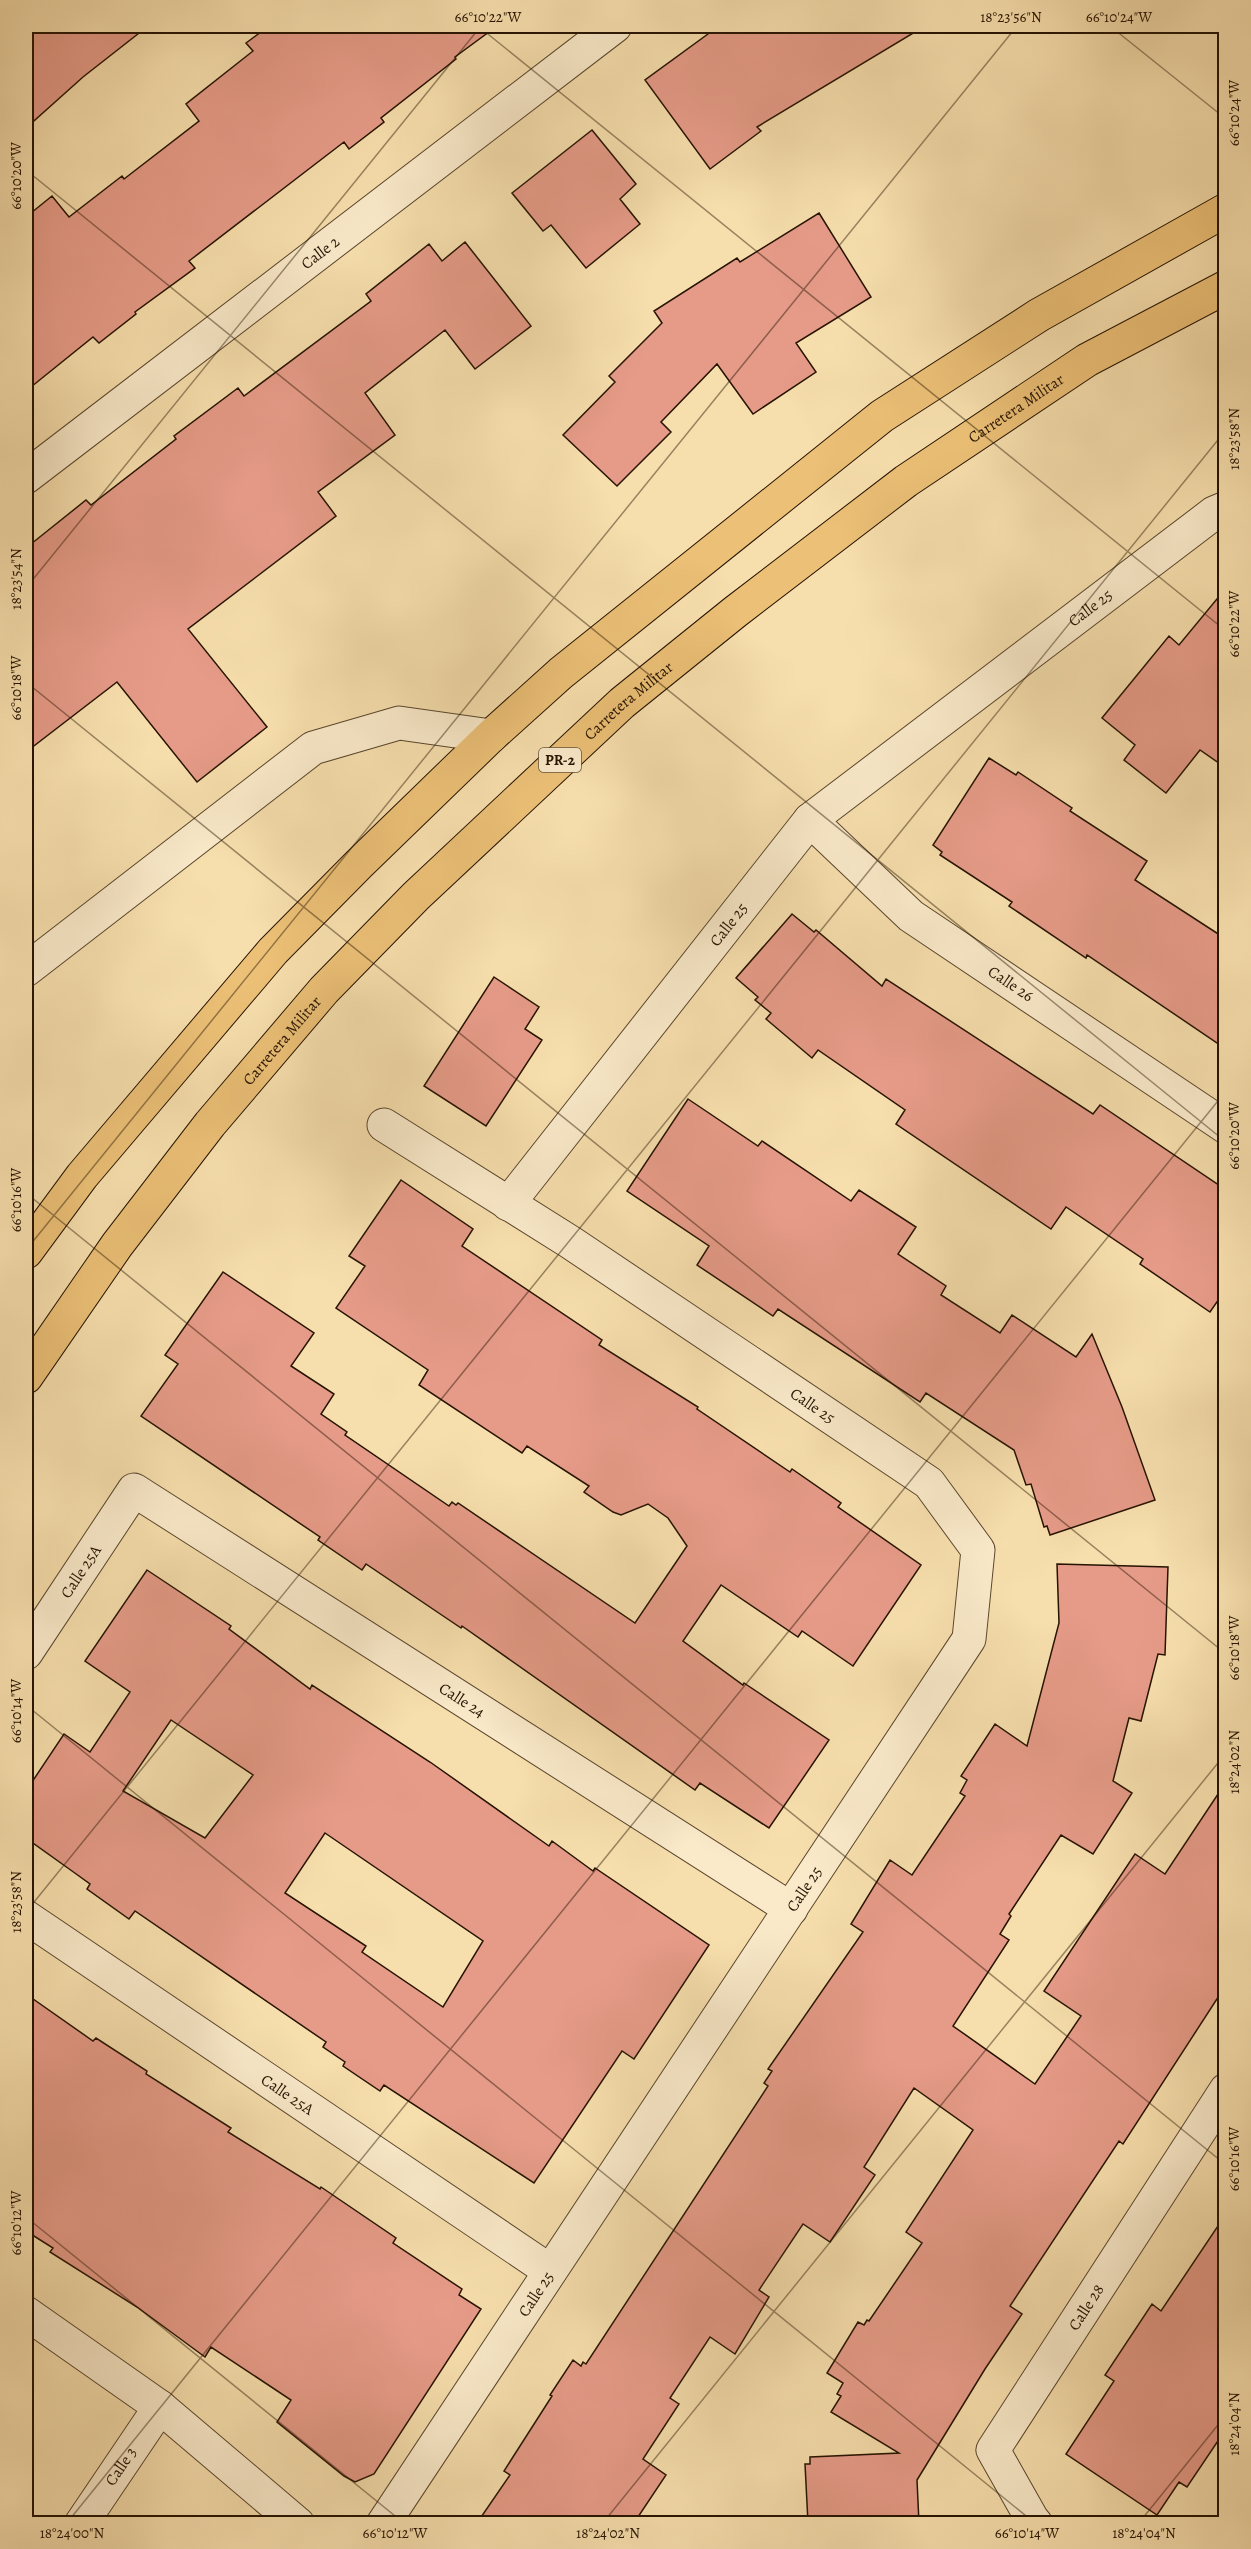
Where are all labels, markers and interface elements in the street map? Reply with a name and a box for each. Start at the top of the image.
text: 66°10'22"W [455,7,521,27]
text: 18°23'56"N [980,7,1042,27]
text: 66°10'24"W [1086,7,1152,27]
text: 66°10'24"W [1224,80,1244,146]
text: 66°10'20"W [6,142,26,210]
street label: Calle 2 [297,231,345,275]
street label: Carretera Militar [964,369,1068,449]
text: 18°23'58"N [1224,408,1244,470]
text: 18°23'54"N [6,548,26,610]
street label: Calle 25 [1064,584,1117,632]
text: 66°10'22"W [1224,591,1244,657]
text: 66°10'18"W [6,655,26,721]
street label: Carretera Militar [579,656,678,745]
road number: PR-2 [539,748,581,772]
street label: Calle 25 [705,898,753,951]
street label: Calle 26 [984,961,1038,1007]
street label: Carretera Militar [238,991,326,1090]
text: 66°10'20"W [1224,1102,1244,1170]
text: 66°10'16"W [6,1168,26,1232]
street label: Calle 25 [786,1383,839,1429]
street label: Calle 25A [55,1540,107,1603]
text: 66°10'18"W [1224,1615,1244,1681]
street label: Calle 24 [435,1677,489,1723]
text: 66°10'14"W [6,1679,26,1743]
text: 18°24'02"N [1224,1730,1244,1794]
street label: Calle 25 [782,1862,828,1916]
text: 18°23'58"N [6,1871,26,1933]
street label: Calle 25A [256,2069,319,2121]
text: 66°10'16"W [1224,2127,1244,2191]
text: 66°10'12"W [6,2191,26,2255]
street label: Calle 25 [513,2267,559,2321]
street label: Calle 28 [1063,2280,1109,2335]
text: 18°24'04"N [1224,2392,1244,2456]
street label: Calle 3 [100,2443,142,2490]
text: 18°24'00"N [40,2523,105,2543]
text: 66°10'12"W [363,2523,427,2543]
text: 18°24'02"N [576,2523,640,2543]
text: 66°10'14"W [995,2523,1059,2543]
text: 18°24'04"N [1112,2523,1176,2543]

